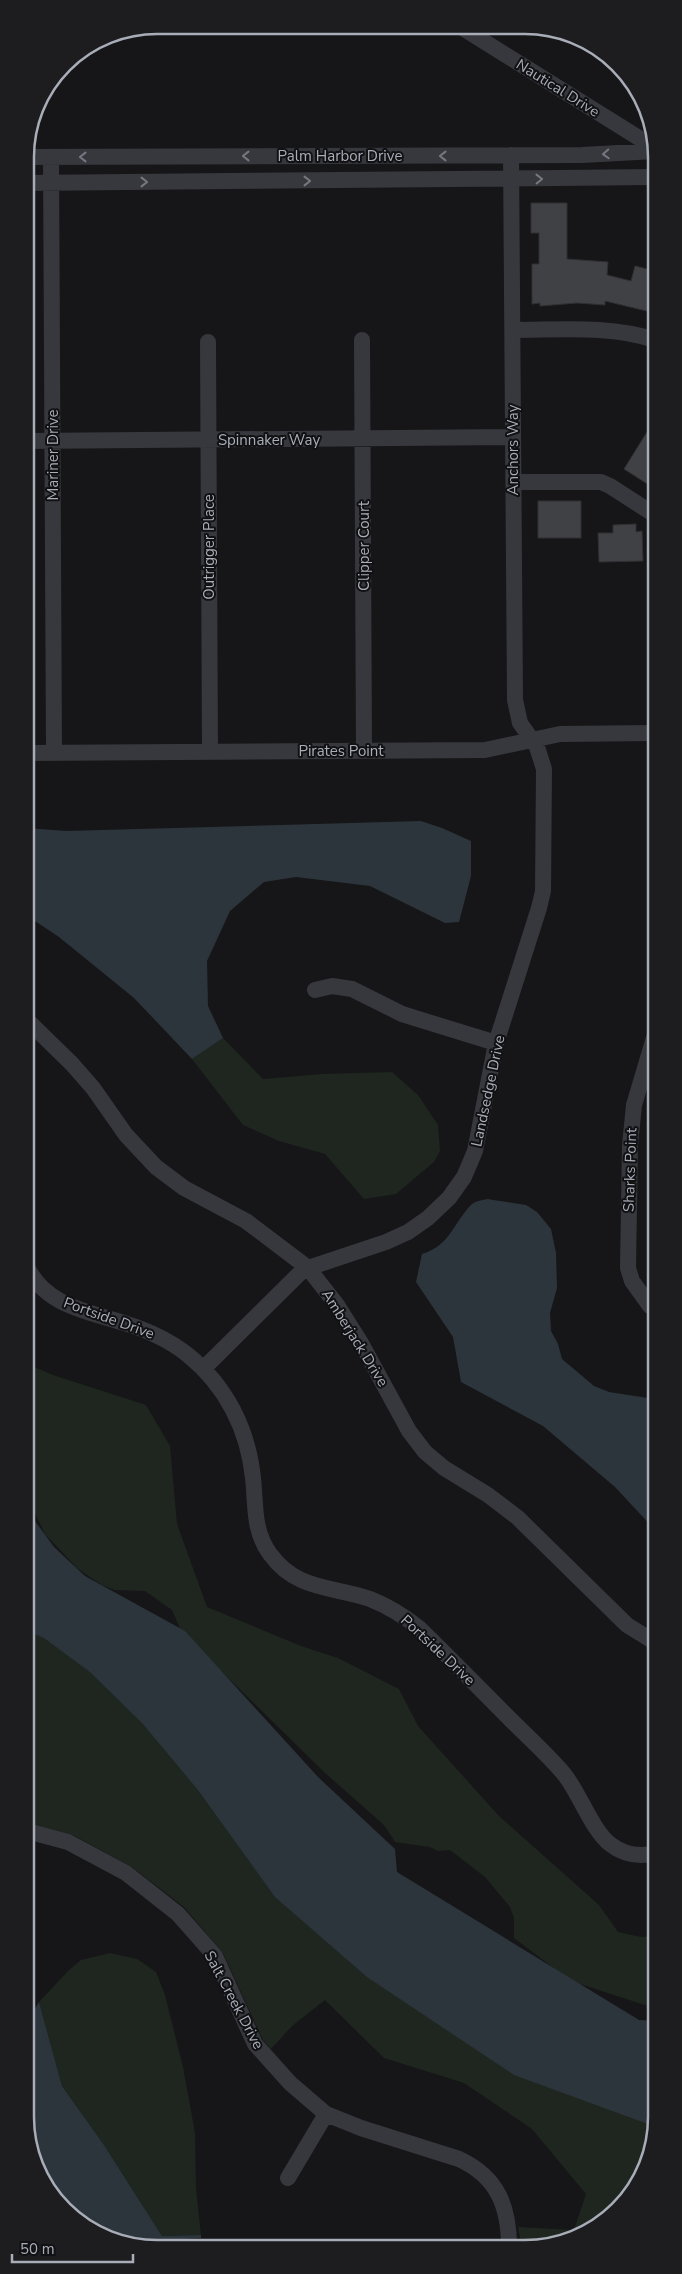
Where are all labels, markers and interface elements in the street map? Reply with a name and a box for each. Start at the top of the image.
street label: Nautical Drive [512,54,604,122]
street label: Palm Harbor Drive [278,146,402,166]
one-way arrow [602,148,610,159]
one-way arrow [242,151,250,161]
one-way arrow [439,151,447,161]
one-way arrow [79,152,87,162]
one-way arrow [536,174,543,184]
one-way arrow [303,176,311,186]
one-way arrow [140,177,148,187]
street label: Anchors Way [503,404,523,495]
street label: Mariner Drive [43,410,63,500]
street label: Spinnaker Way [218,430,320,450]
street label: Outrigger Place [199,494,219,600]
street label: Clipper Court [354,500,374,591]
street label: Pirates Point [298,741,384,761]
street label: Landsedge Drive [466,1033,510,1149]
street label: Sharks Point [619,1127,641,1212]
street label: Amberjack Drive [317,1286,393,1390]
street label: Portside Drive [61,1292,157,1344]
street label: Portside Drive [396,1610,480,1690]
street label: Salt Creek Drive [200,1947,268,2053]
scale bar [12,2232,134,2264]
text: 50 m [20,2239,55,2259]

